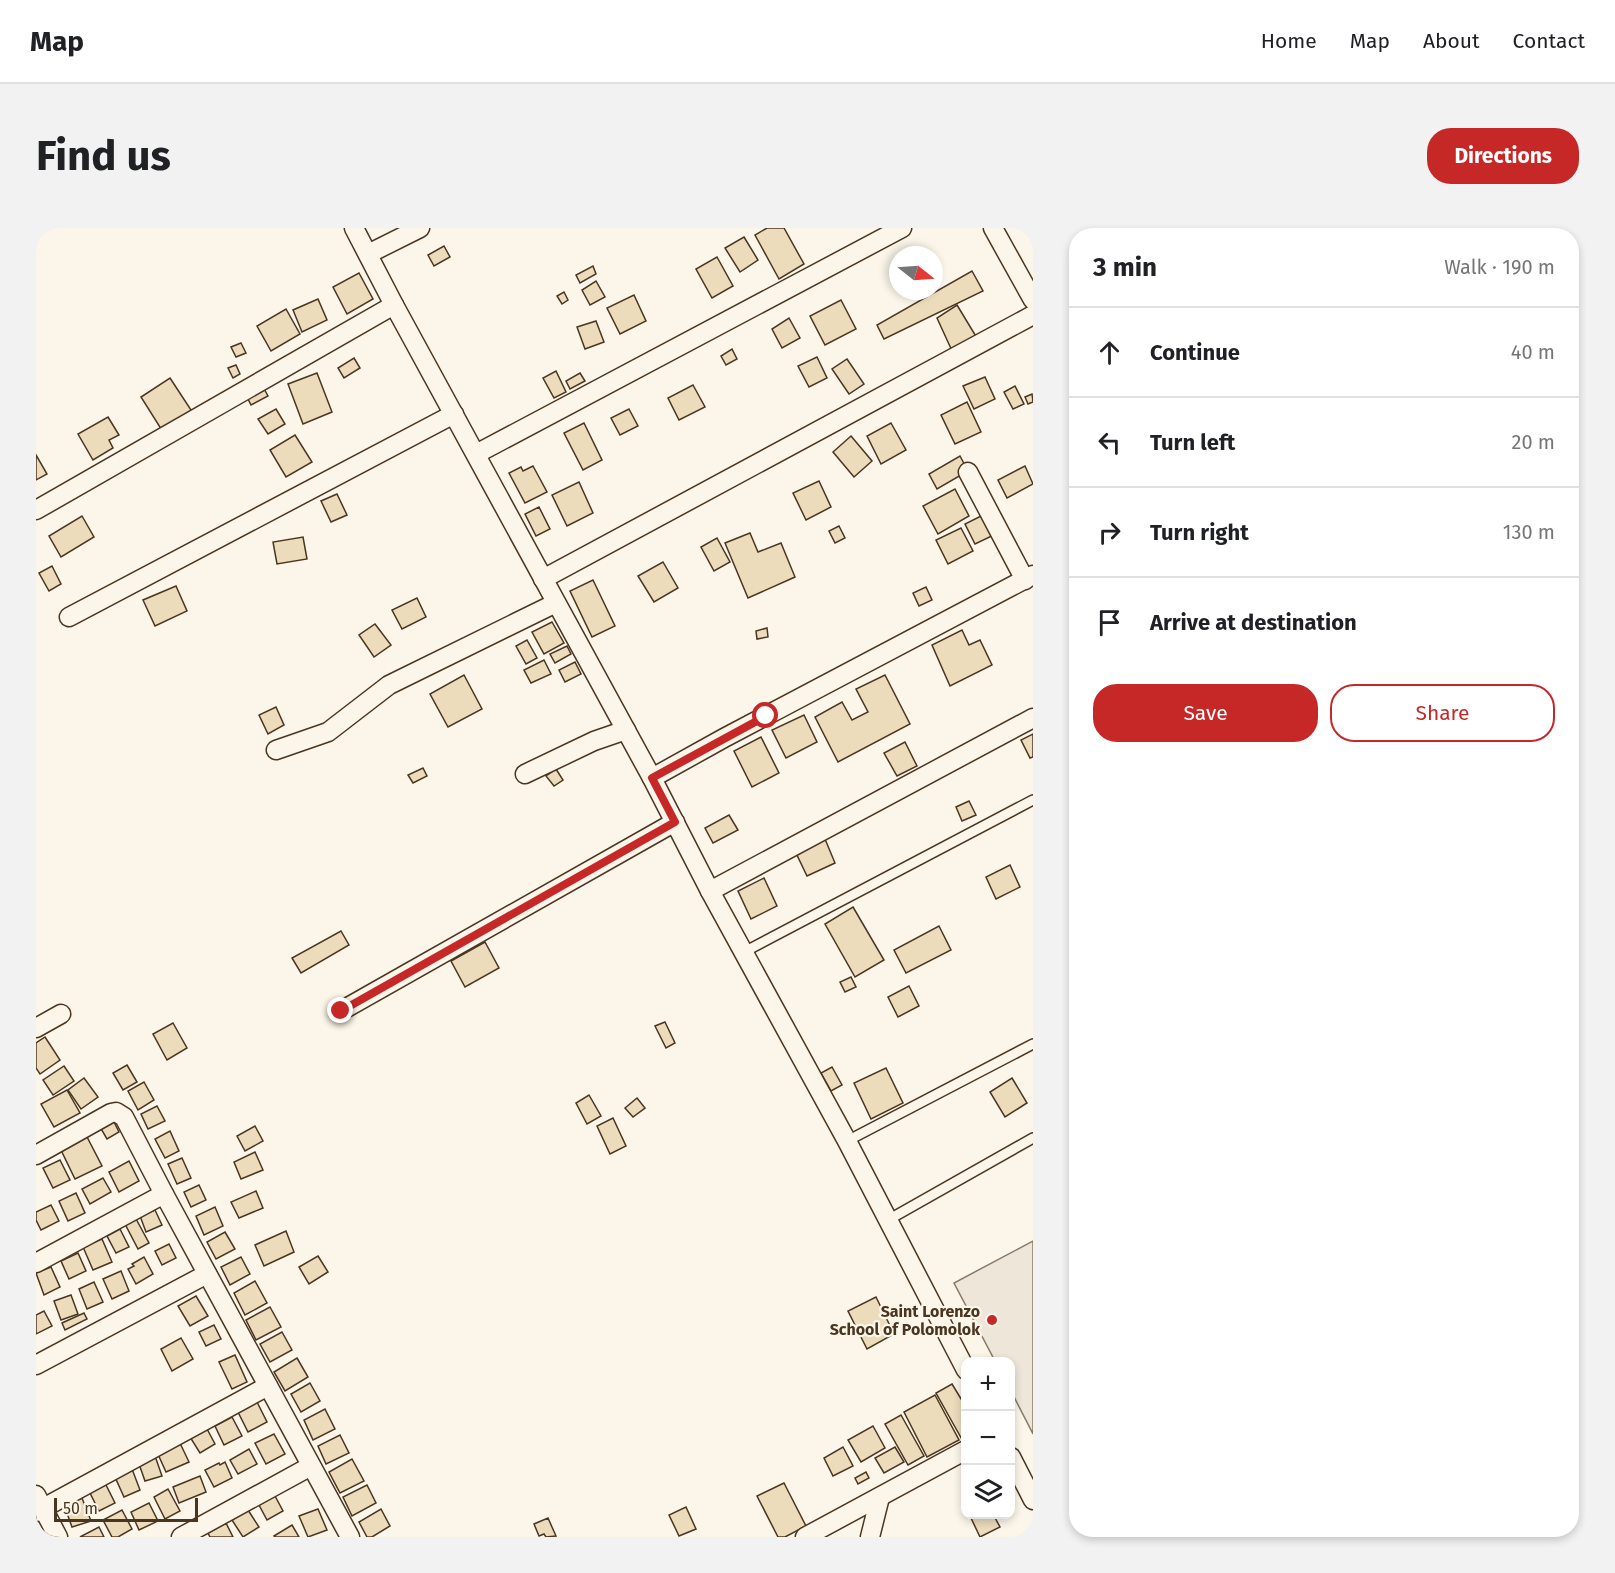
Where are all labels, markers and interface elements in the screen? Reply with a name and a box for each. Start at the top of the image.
text: Map [30,25,84,58]
text: Home [1261,28,1317,54]
text: Map [1350,28,1390,54]
text: About [1423,28,1480,54]
text: Contact [1513,28,1585,54]
button: Directions [1427,128,1579,184]
text: Find us [36,131,171,181]
north arrow [889,246,943,300]
text: 3 min [1093,252,1157,283]
text: Walk · 190 m [1444,255,1555,279]
icon: ahead [1093,336,1126,369]
text: Continue [1150,339,1240,366]
text: 40 m [1511,340,1555,364]
icon: left [1093,426,1126,459]
text: Turn left [1150,429,1235,456]
text: 20 m [1512,430,1555,454]
icon: right [1093,516,1126,549]
text: Turn right [1150,519,1249,546]
text: 130 m [1503,520,1555,544]
icon: arrive [1093,606,1126,639]
text: Arrive at destination [1150,609,1357,636]
button: Save [1093,684,1318,742]
button: Share [1330,684,1555,742]
route start [752,702,778,728]
route end [327,997,353,1023]
place label: Saint Lorenzo School of Polomolok [830,1302,980,1339]
marker: Saint Lorenzo School of Polomolok [985,1313,999,1327]
map controls [961,1357,1015,1519]
button: + [961,1357,1015,1411]
button: − [961,1411,1015,1465]
button: layers [961,1465,1015,1519]
scale bar [54,1495,198,1522]
text: 50 m [63,1499,98,1518]

